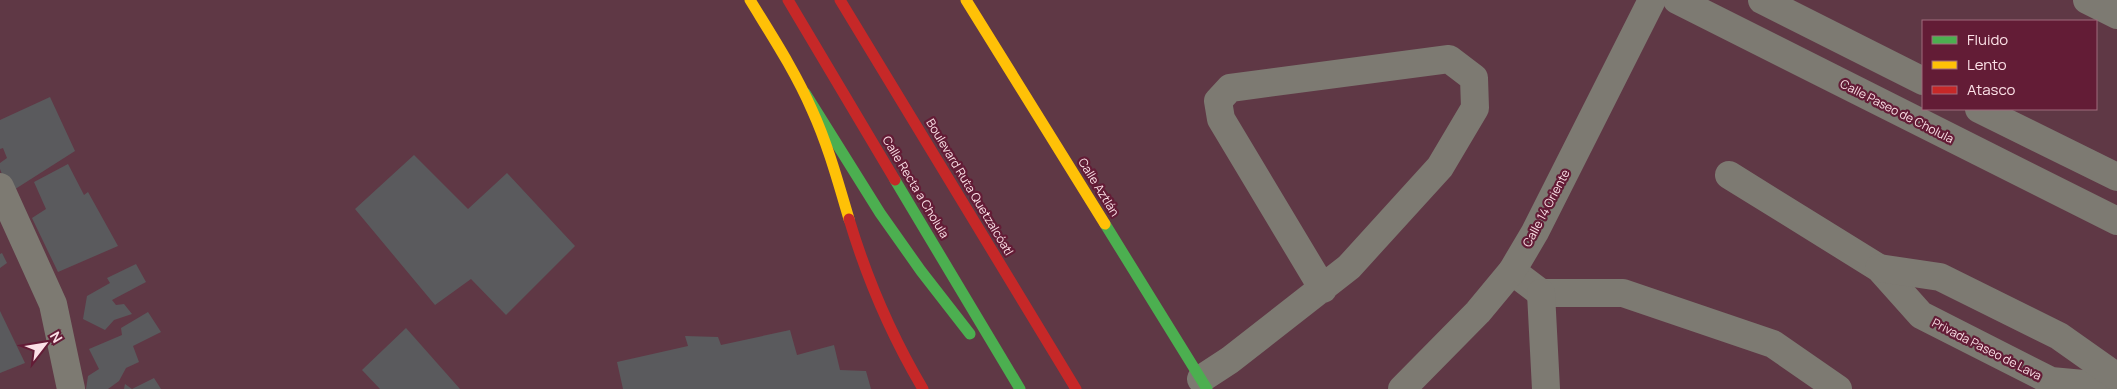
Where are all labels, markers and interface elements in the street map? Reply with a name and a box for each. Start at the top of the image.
legend [1922,20,2097,110]
text: Fluido [1967,29,2008,50]
text: Lento [1967,54,2007,75]
street label: Calle Paseo de Cholula [1837,75,1957,147]
text: Atasco [1967,79,2015,100]
street label: Boulevard Ruta Quetzalcóatl [922,115,1018,259]
street label: Calle Recta a Cholula [879,133,953,241]
street label: Calle Aztlán [1074,155,1124,219]
street label: Calle 14 Oriente [1518,166,1574,250]
street label: Privada Paseo de Lava [1929,314,2045,384]
north arrow [20,319,70,369]
text: N [46,328,67,346]

